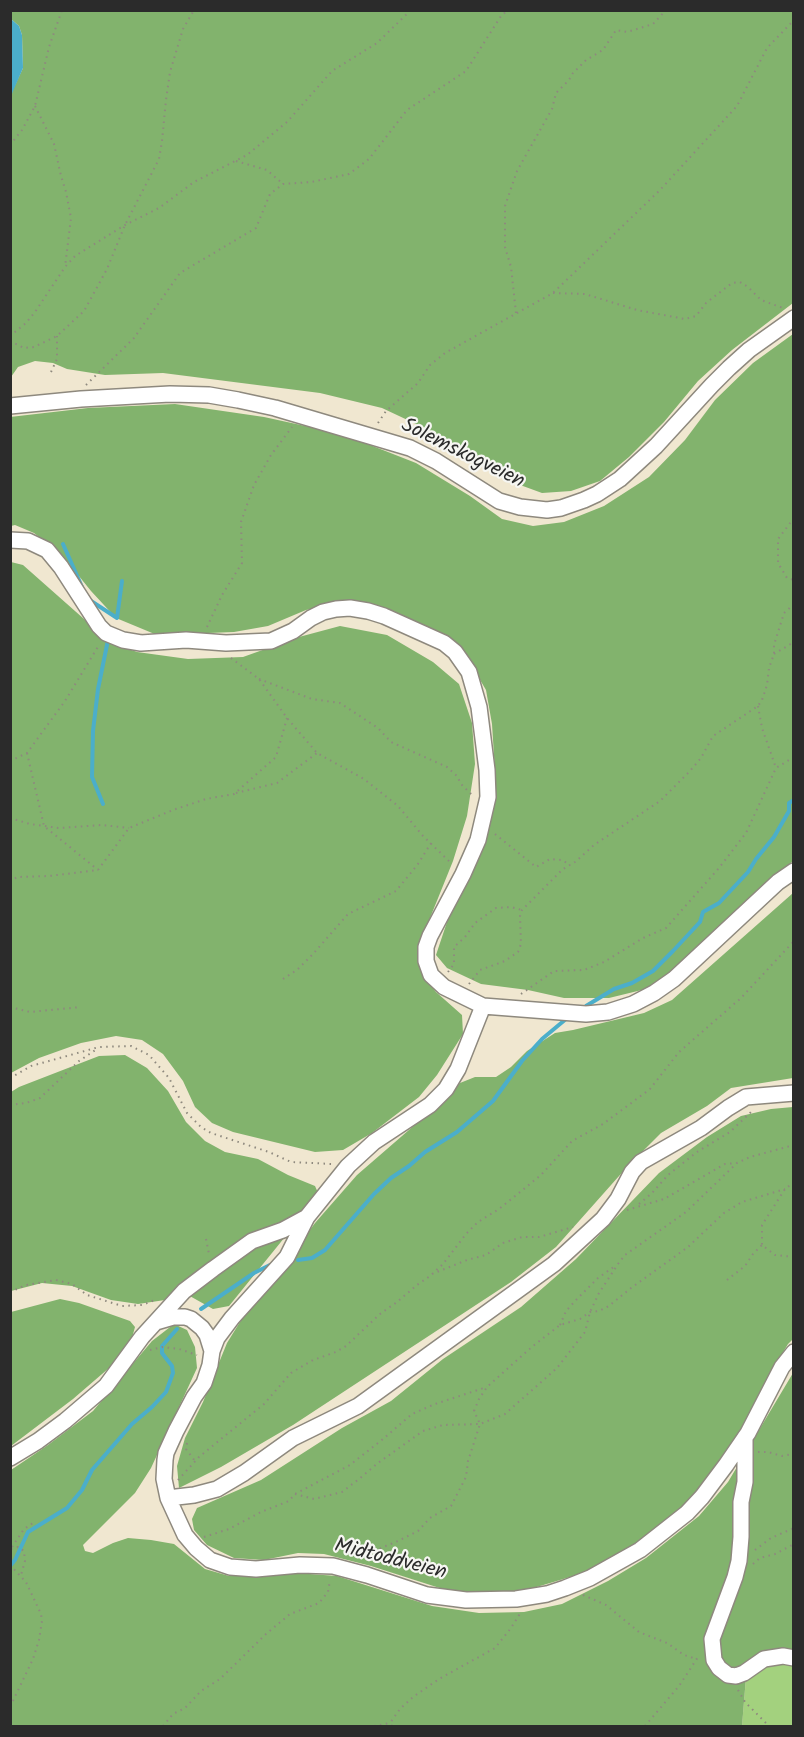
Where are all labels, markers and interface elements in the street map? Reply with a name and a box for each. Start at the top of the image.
street label: Solemskogveien [396,414,528,496]
street label: Midtoddveien [331,1535,449,1587]

